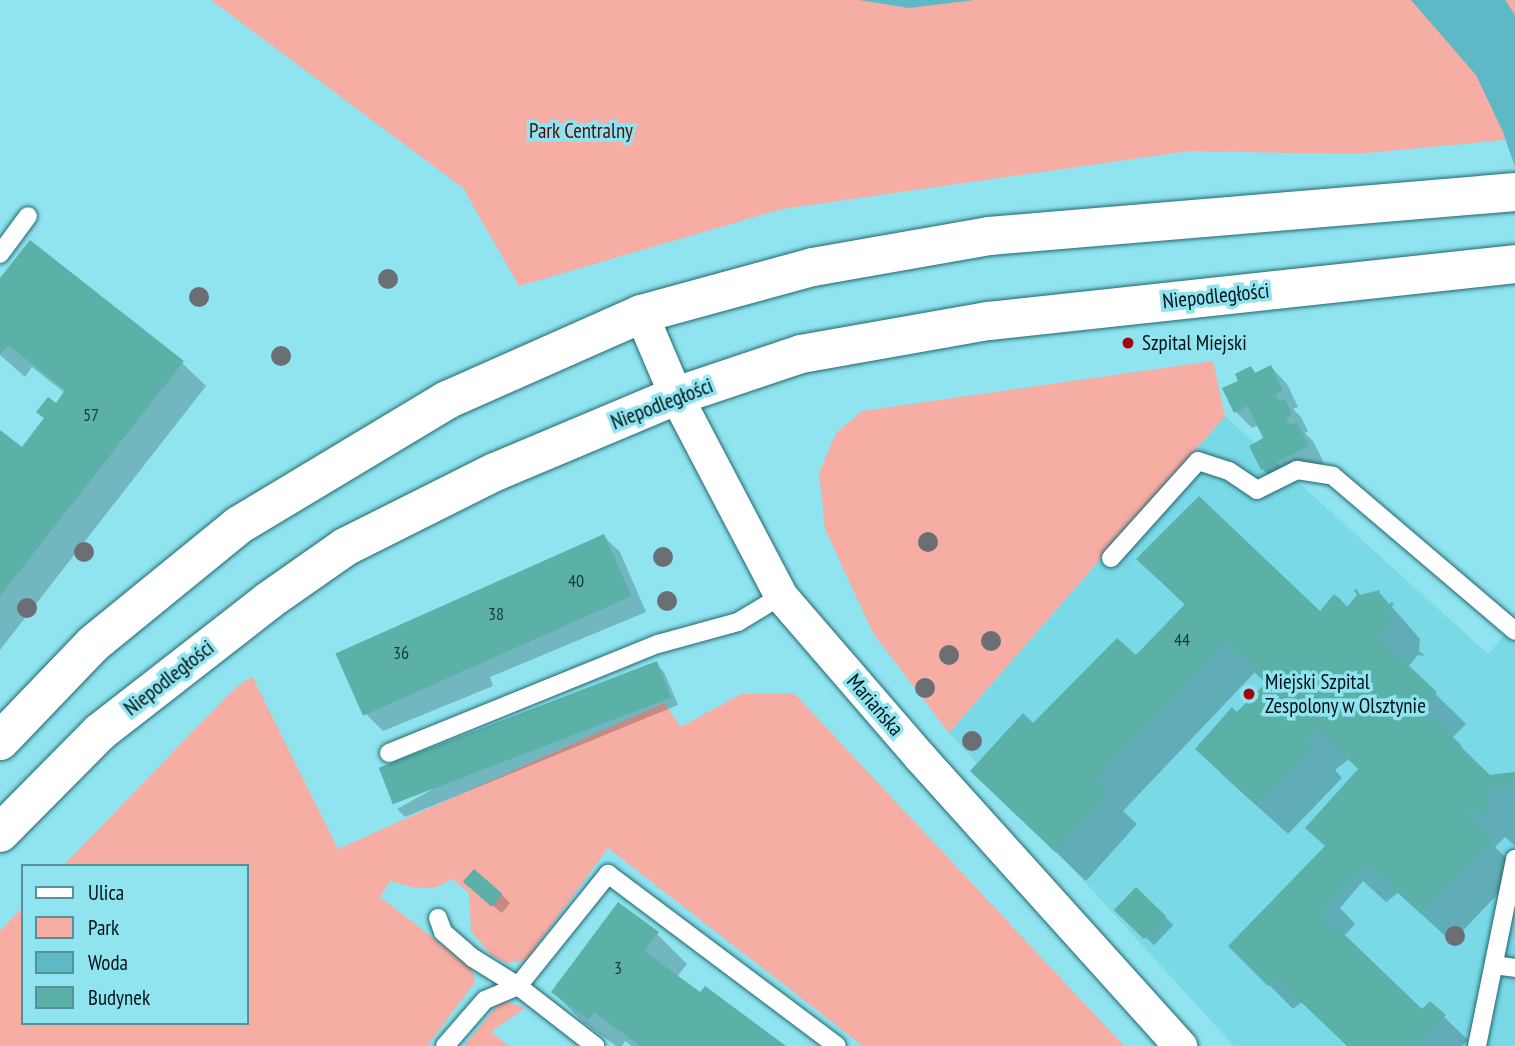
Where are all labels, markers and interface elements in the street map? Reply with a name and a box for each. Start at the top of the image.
park label: Park Centralny [529,118,633,144]
street label: Niepodległości [1161,278,1271,314]
place label: Szpital Miejski [1142,330,1247,356]
marker: Szpital Miejski [1120,335,1136,351]
street label: Niepodległości [607,373,717,435]
house number: 57 [83,404,99,426]
house number: 40 [568,570,584,592]
house number: 38 [488,603,504,625]
house number: 44 [1174,629,1190,651]
street label: Niepodległości [119,635,219,721]
house number: 36 [393,642,409,664]
street label: Mariańska [841,669,909,741]
place label: Miejski Szpital Zespolony w Olsztynie [1265,669,1427,719]
marker: Miejski Szpital Zespolony w Olsztynie [1239,684,1259,704]
legend [21,864,248,1025]
text: Ulica [88,879,124,906]
text: Park [88,914,119,941]
text: Woda [88,949,128,976]
house number: 3 [614,957,622,979]
text: Budynek [88,984,150,1011]

